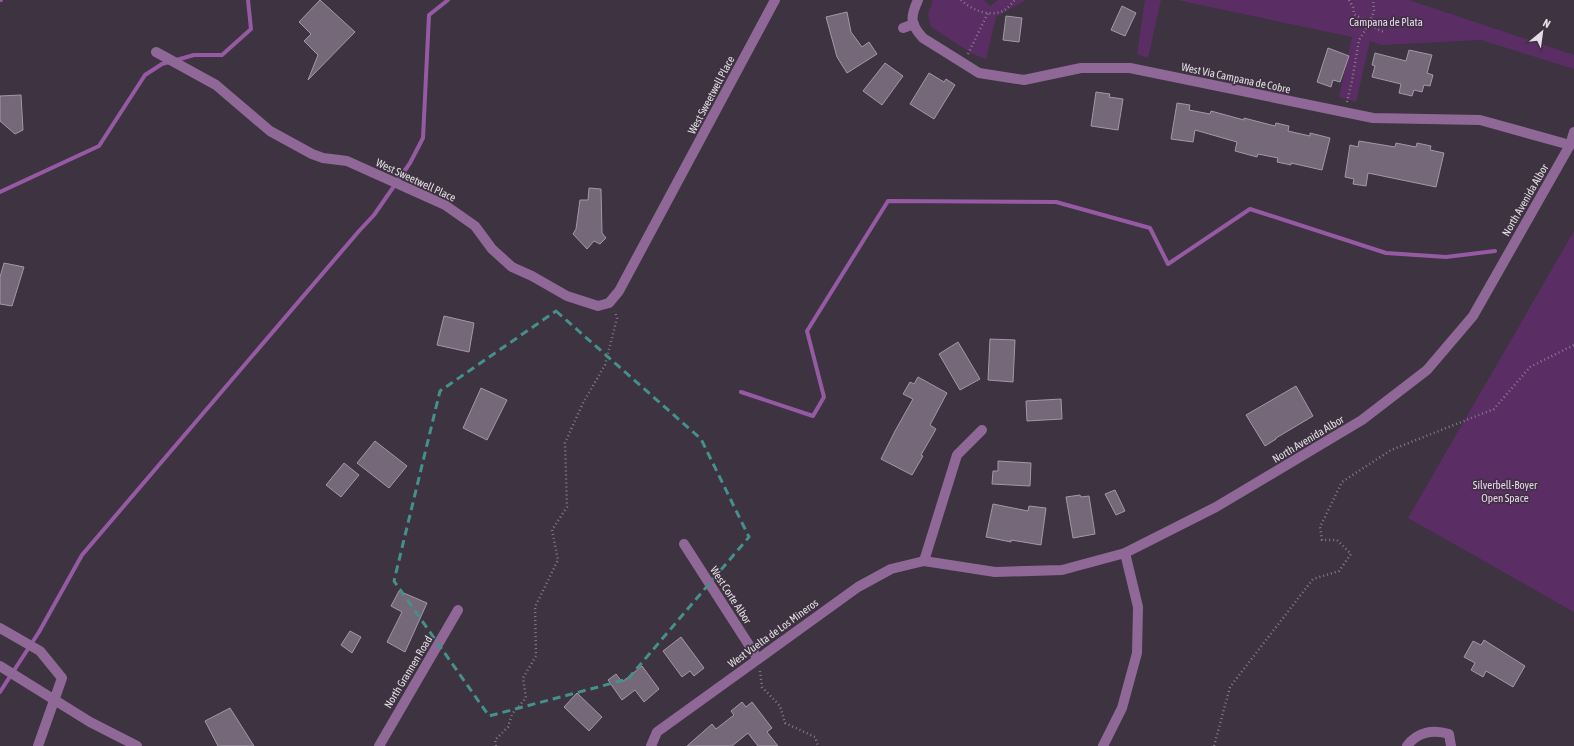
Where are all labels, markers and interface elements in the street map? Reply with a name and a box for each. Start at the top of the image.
north arrow [1522,12,1562,52]
park label: Campana de Plata [1349,16,1423,28]
text: N [1541,16,1553,30]
street label: West Sweetwell Place [685,54,737,136]
street label: West Via Campana de Cobre [1180,61,1292,95]
street label: West Sweetwell Place [374,156,458,204]
street label: North Avenida Albor [1499,161,1551,238]
street label: North Avenida Albor [1270,413,1347,465]
park label: Silverbell-Boyer Open Space [1473,479,1538,504]
street label: West Corte Albor [708,564,754,627]
street label: West Vuelta de Los Mineros [726,596,821,670]
street label: North Grannen Road [382,634,434,710]

